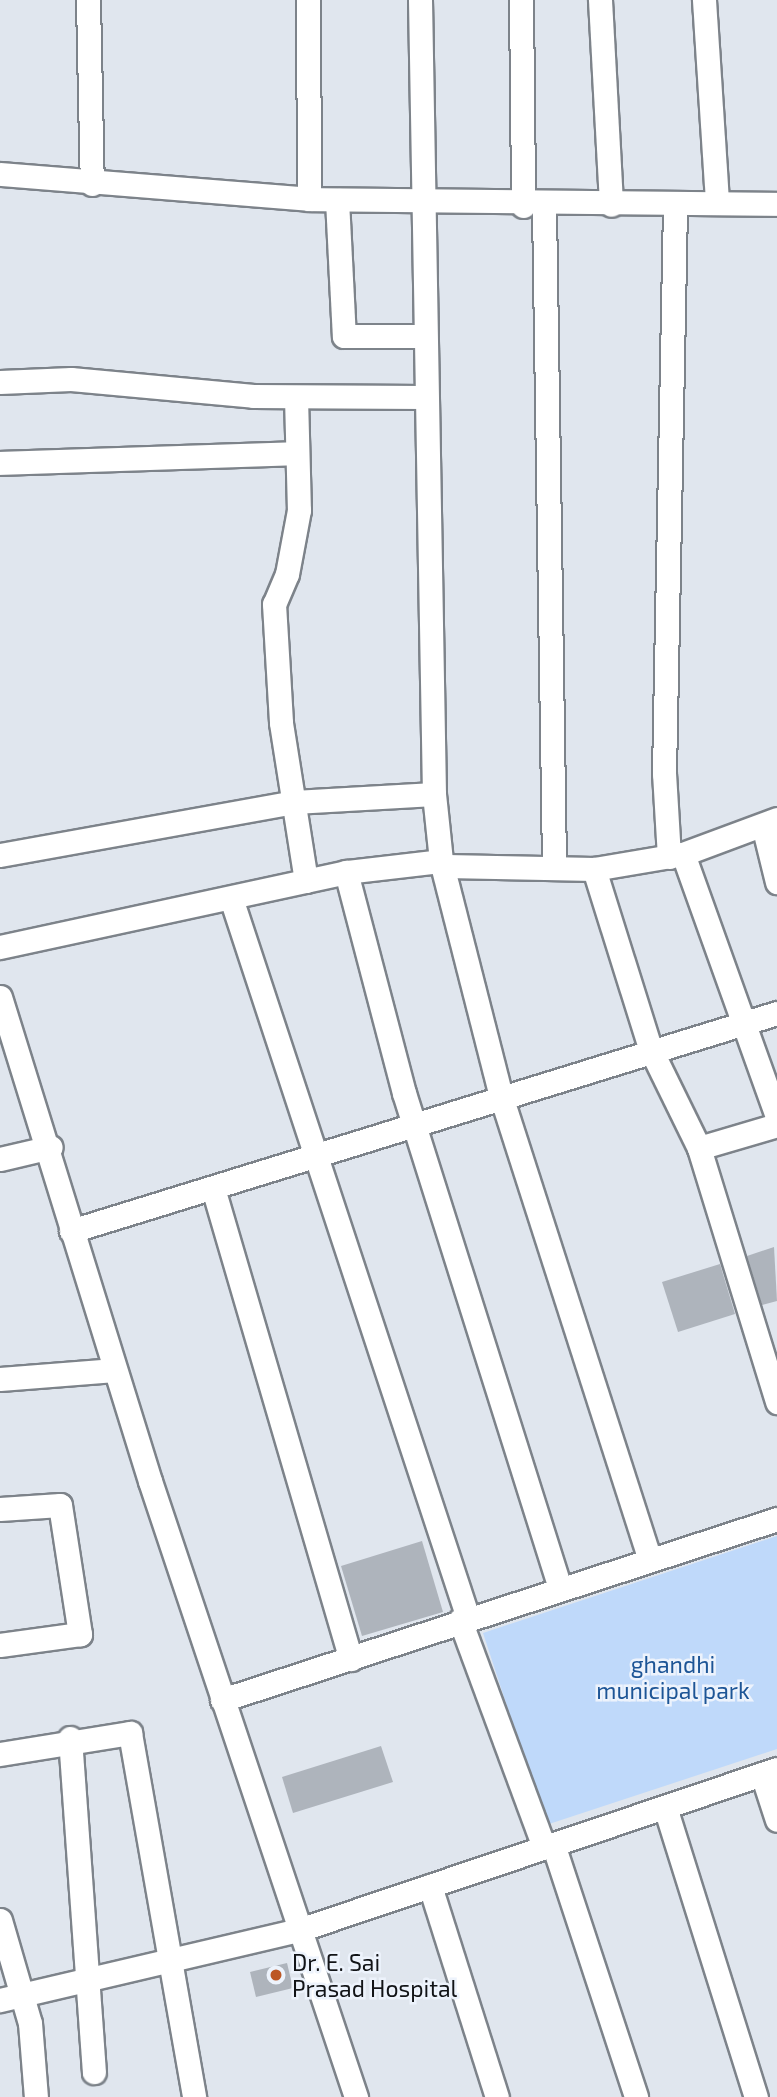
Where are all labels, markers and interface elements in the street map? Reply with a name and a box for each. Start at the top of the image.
park label: ghandhi municipal park [596,1650,750,1704]
place label: Dr. E. Sai Prasad Hospital [292,1948,457,2002]
marker: Dr. E. Sai Prasad Hospital [266,1965,286,1985]

